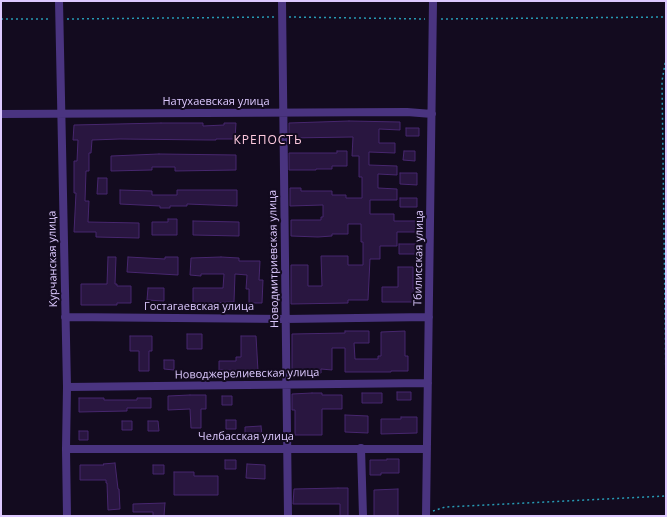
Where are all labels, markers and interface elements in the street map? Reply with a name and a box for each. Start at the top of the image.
street label: Натухаевская улица [162,95,270,109]
district label: КРЕПОСТЬ [233,134,303,148]
street label: Новодмитриевская улица [266,190,282,328]
street label: Тбилисская улица [412,210,426,306]
street label: Курчанская улица [46,211,60,307]
street label: Гостагаевская улица [144,300,254,314]
street label: Новоджерелиевская улица [175,366,319,382]
street label: Челбасская улица [198,430,294,444]

